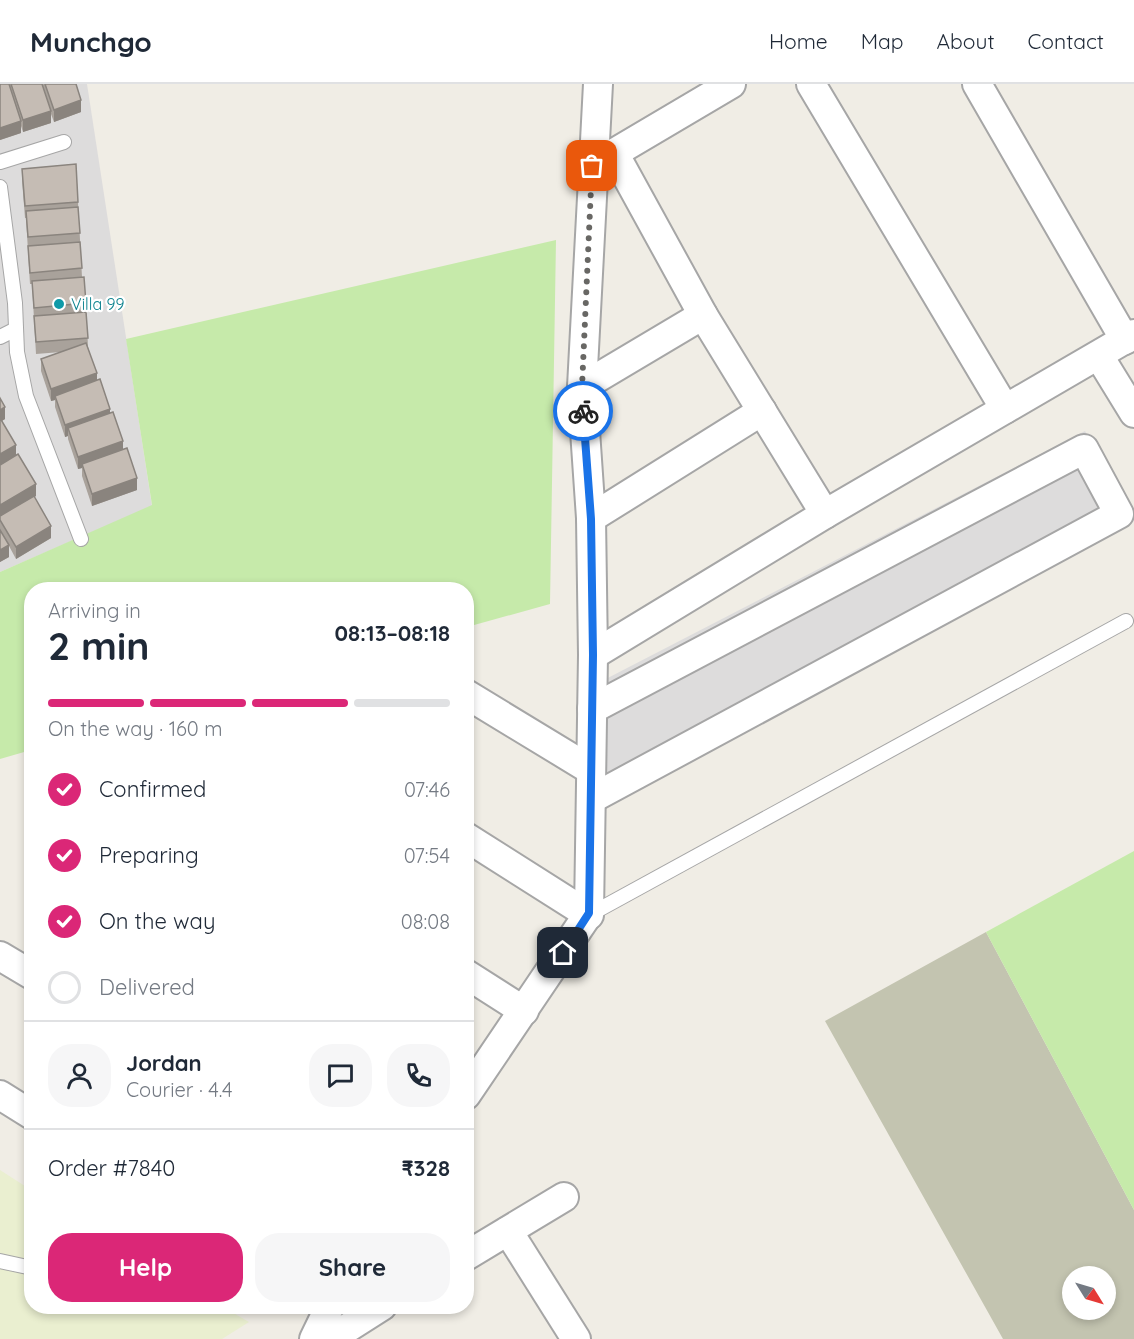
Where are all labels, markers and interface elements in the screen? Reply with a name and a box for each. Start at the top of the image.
text: Munchgo [30,24,152,59]
text: Home [769,28,828,54]
text: Map [861,28,904,54]
text: About [937,28,995,54]
text: Contact [1028,28,1104,54]
pin [566,140,617,191]
icon: bag [575,149,608,182]
place label: Villa 99 [71,294,124,314]
marker: Villa 99 [52,297,66,311]
courier [553,381,613,441]
icon: bike [567,395,600,428]
text: Arriving in [48,598,141,623]
text: 08:13–08:18 [335,619,450,647]
text: 2 min [48,621,150,670]
text: On the way · 160 m [48,716,222,741]
icon: check [48,773,81,806]
text: Confirmed [99,775,206,803]
text: 07:46 [404,777,450,802]
icon: check [48,839,81,872]
text: Preparing [99,841,199,869]
text: 07:54 [404,843,450,868]
icon: check [48,905,81,938]
text: On the way [99,907,215,935]
text: 08:08 [401,909,450,934]
pin [537,927,588,978]
icon: home [546,936,579,969]
text: Delivered [99,973,195,1001]
button: person [48,1044,111,1107]
button: chat [309,1044,372,1107]
button: phone [387,1044,450,1107]
text: Jordan [126,1049,202,1077]
text: Courier · 4.4 [126,1077,232,1102]
text: Order #7840 [48,1154,175,1182]
text: ₹328 [401,1154,450,1182]
button: Help [48,1233,243,1302]
button: Share [255,1233,450,1302]
north arrow [1062,1266,1116,1320]
map controls [1062,1266,1116,1320]

